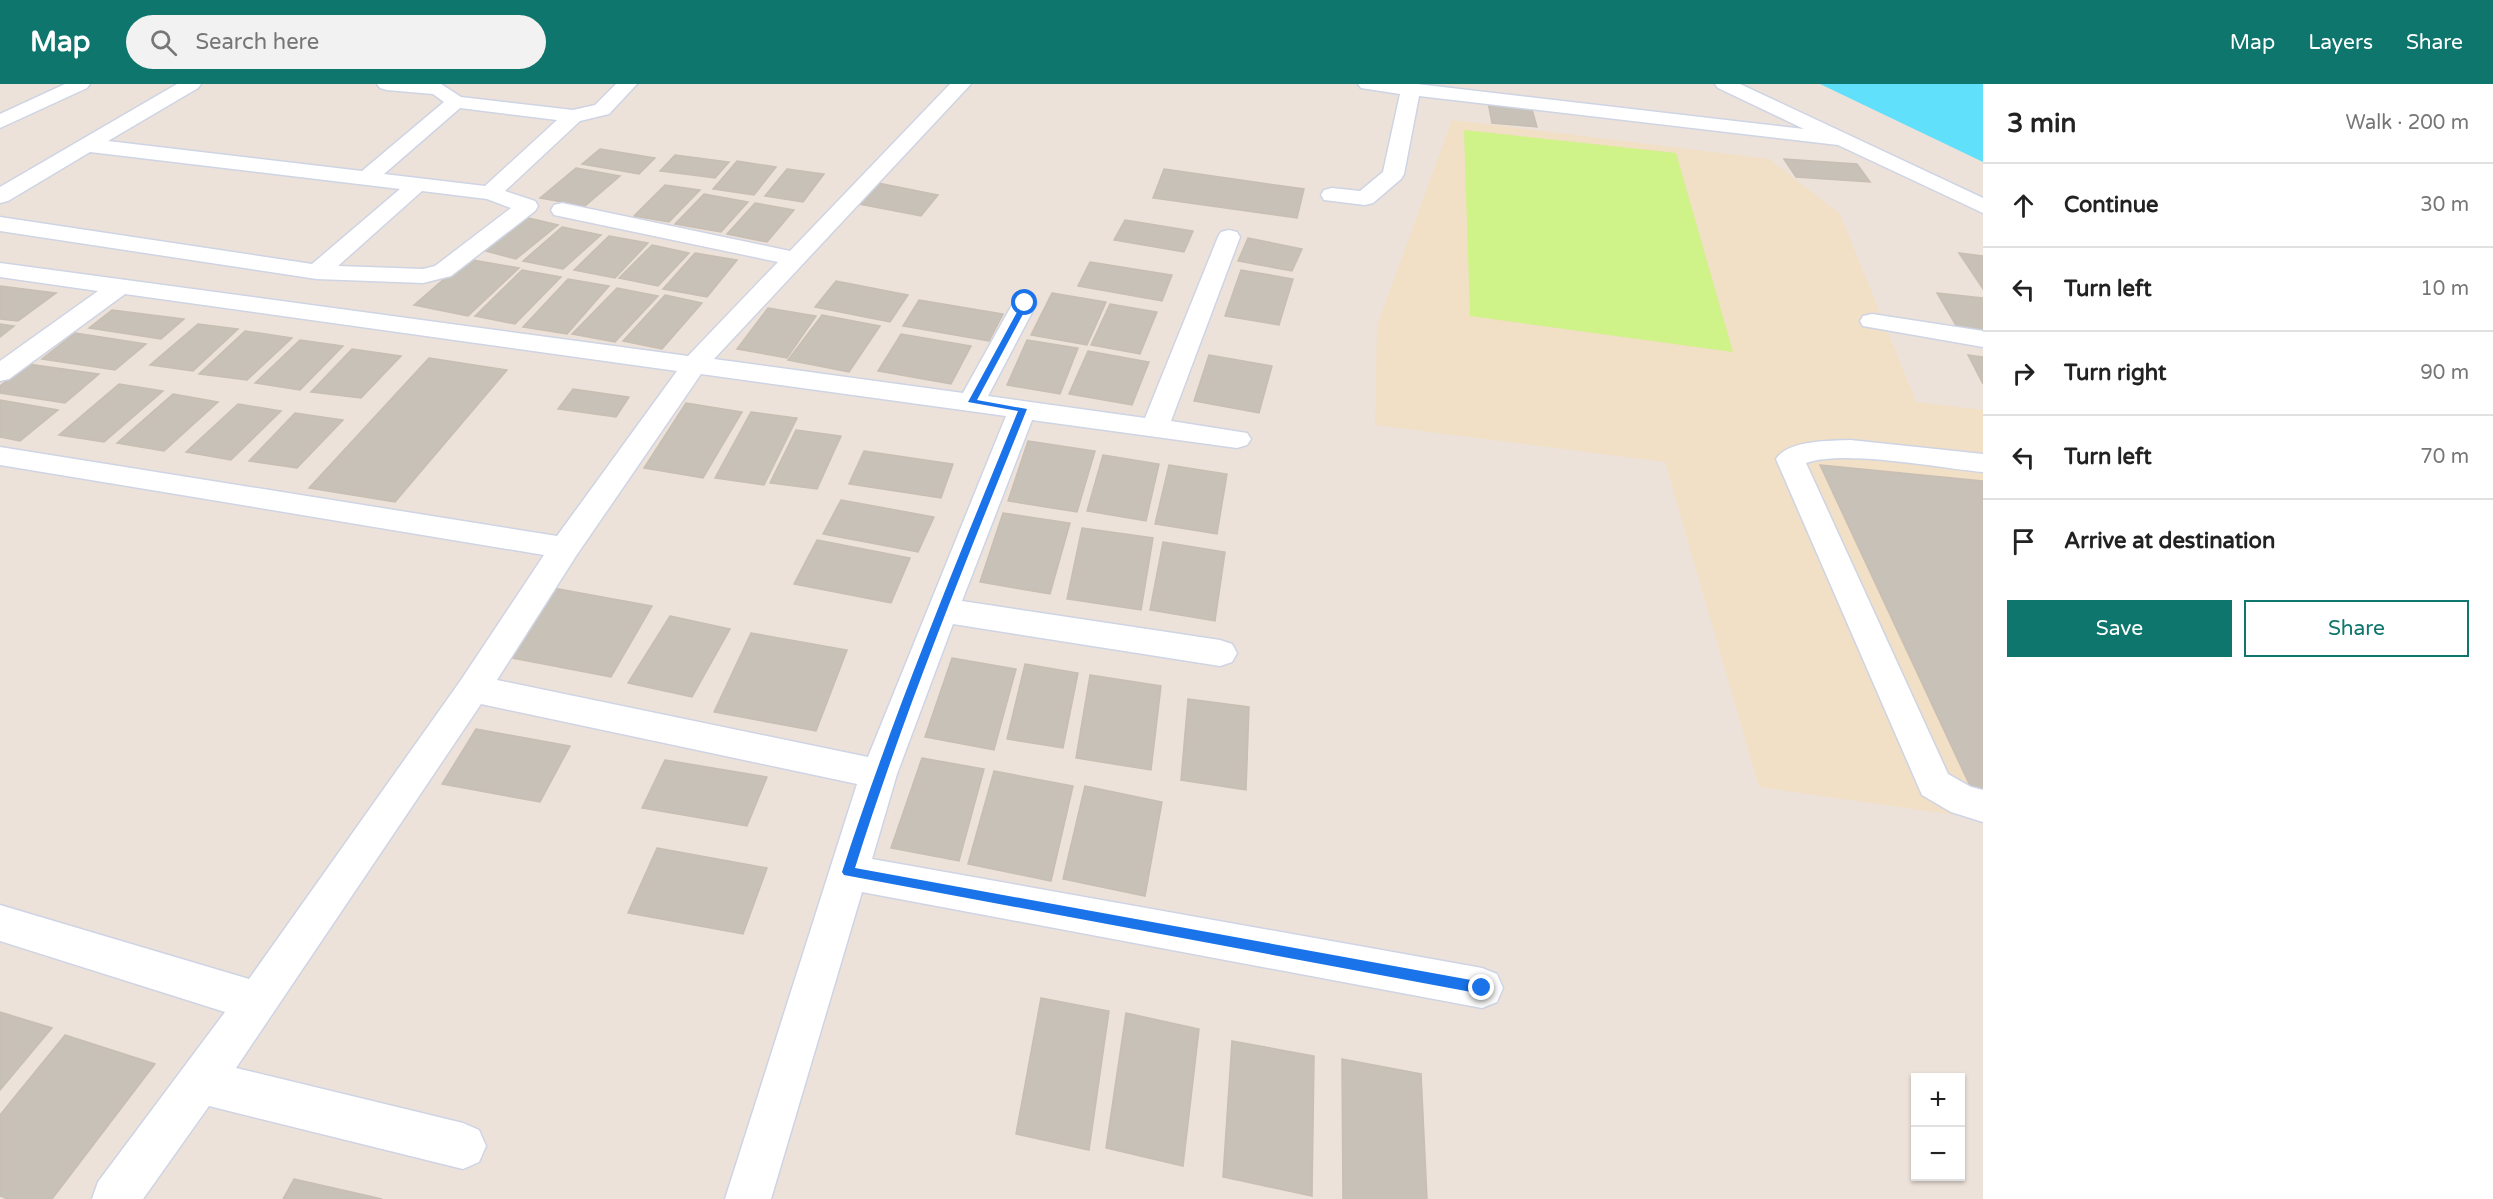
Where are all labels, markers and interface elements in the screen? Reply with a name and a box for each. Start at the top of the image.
search box [126,15,546,69]
text: Map [30,25,90,59]
icon: search [147,26,180,59]
text: Search here [195,29,319,55]
text: Map [2230,30,2275,55]
text: Layers [2308,30,2373,55]
text: Share [2406,30,2463,55]
text: 3 min [2007,108,2076,139]
text: Walk · 200 m [2346,111,2469,135]
icon: ahead [2007,189,2040,222]
text: Continue [2064,192,2159,218]
text: 30 m [2420,193,2469,217]
icon: left [2007,273,2040,306]
text: Turn left [2064,276,2152,302]
text: 10 m [2420,277,2469,301]
route start [1011,289,1037,315]
icon: right [2007,357,2040,390]
text: Turn right [2064,360,2166,386]
text: 90 m [2420,361,2469,385]
icon: left [2007,441,2040,474]
text: Turn left [2064,444,2152,470]
text: 70 m [2420,445,2469,469]
icon: arrive [2007,525,2040,558]
text: Arrive at destination [2064,528,2275,554]
button: Save [2007,600,2232,657]
button: Share [2244,600,2469,657]
route end [1468,974,1494,1000]
map controls [1911,1073,1965,1181]
button: + [1911,1073,1965,1127]
button: − [1911,1127,1965,1181]

